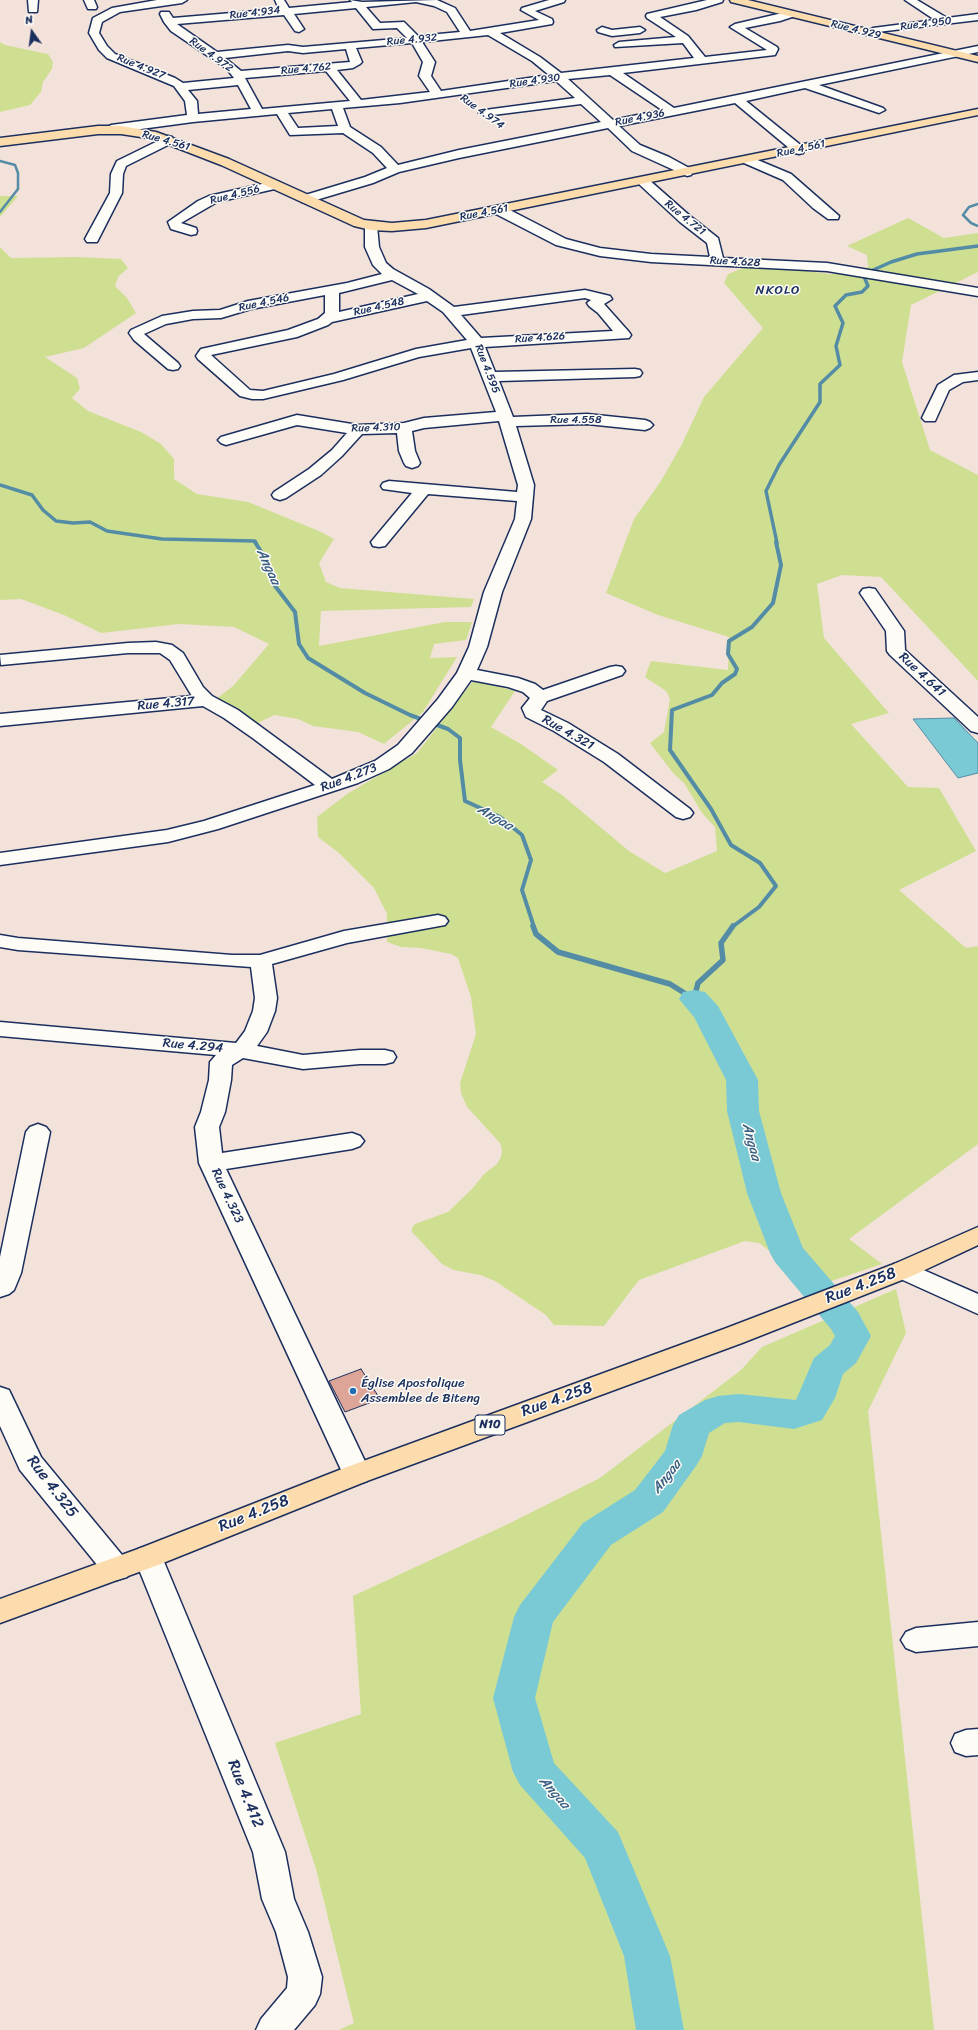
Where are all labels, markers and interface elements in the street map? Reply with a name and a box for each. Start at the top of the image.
street label: Rue 4.934 [229,4,281,22]
text: N [23,10,35,30]
north arrow [12,12,52,52]
street label: Rue 4.950 [900,14,952,34]
street label: Rue 4.929 [830,17,882,43]
street label: Rue 4.932 [386,31,438,49]
street label: Rue 4.972 [187,35,235,75]
street label: Rue 4.927 [115,51,167,83]
street label: Rue 4.762 [280,60,332,78]
street label: Rue 4.930 [509,71,561,91]
street label: Rue 4.974 [457,92,507,132]
street label: Rue 4.936 [614,107,666,129]
street label: Rue 4.561 [141,128,191,154]
street label: Rue 4.561 [776,137,826,161]
street label: Rue 4.556 [209,182,261,208]
street label: Rue 4.721 [662,198,708,238]
street label: Rue 4.561 [459,202,509,224]
street label: Rue 4.628 [709,254,761,270]
district label: NKOLO [756,283,800,299]
street label: Rue 4.546 [238,291,290,315]
street label: Rue 4.548 [352,295,406,319]
street label: Rue 4.626 [515,330,565,346]
street label: Rue 4.595 [472,343,502,395]
street label: Rue 4.558 [550,413,602,427]
street label: Rue 4.310 [351,421,401,435]
water label: Angaa [252,546,284,588]
street label: Rue 4.641 [895,649,949,701]
street label: Rue 4.317 [137,694,195,714]
street label: Rue 4.321 [539,712,597,754]
street label: Rue 4.273 [319,760,379,796]
water label: Angaa [474,801,516,835]
street label: Rue 4.294 [162,1036,224,1056]
water label: Angaa [738,1122,764,1162]
street label: Rue 4.323 [208,1166,246,1226]
street label: Rue 4.258 [823,1264,899,1308]
place label: Église Apostolique Assemblee de Biteng [361,1376,480,1407]
street label: Rue 4.258 [519,1378,595,1422]
marker: Église Apostolique Assemblee de Biteng [348,1386,358,1396]
road number: N10 [475,1415,505,1435]
street label: Rue 4.325 [22,1452,82,1522]
water label: Angaa [649,1457,685,1497]
street label: Rue 4.258 [216,1491,292,1537]
street label: Rue 4.412 [223,1757,267,1831]
water label: Angaa [535,1773,573,1813]

